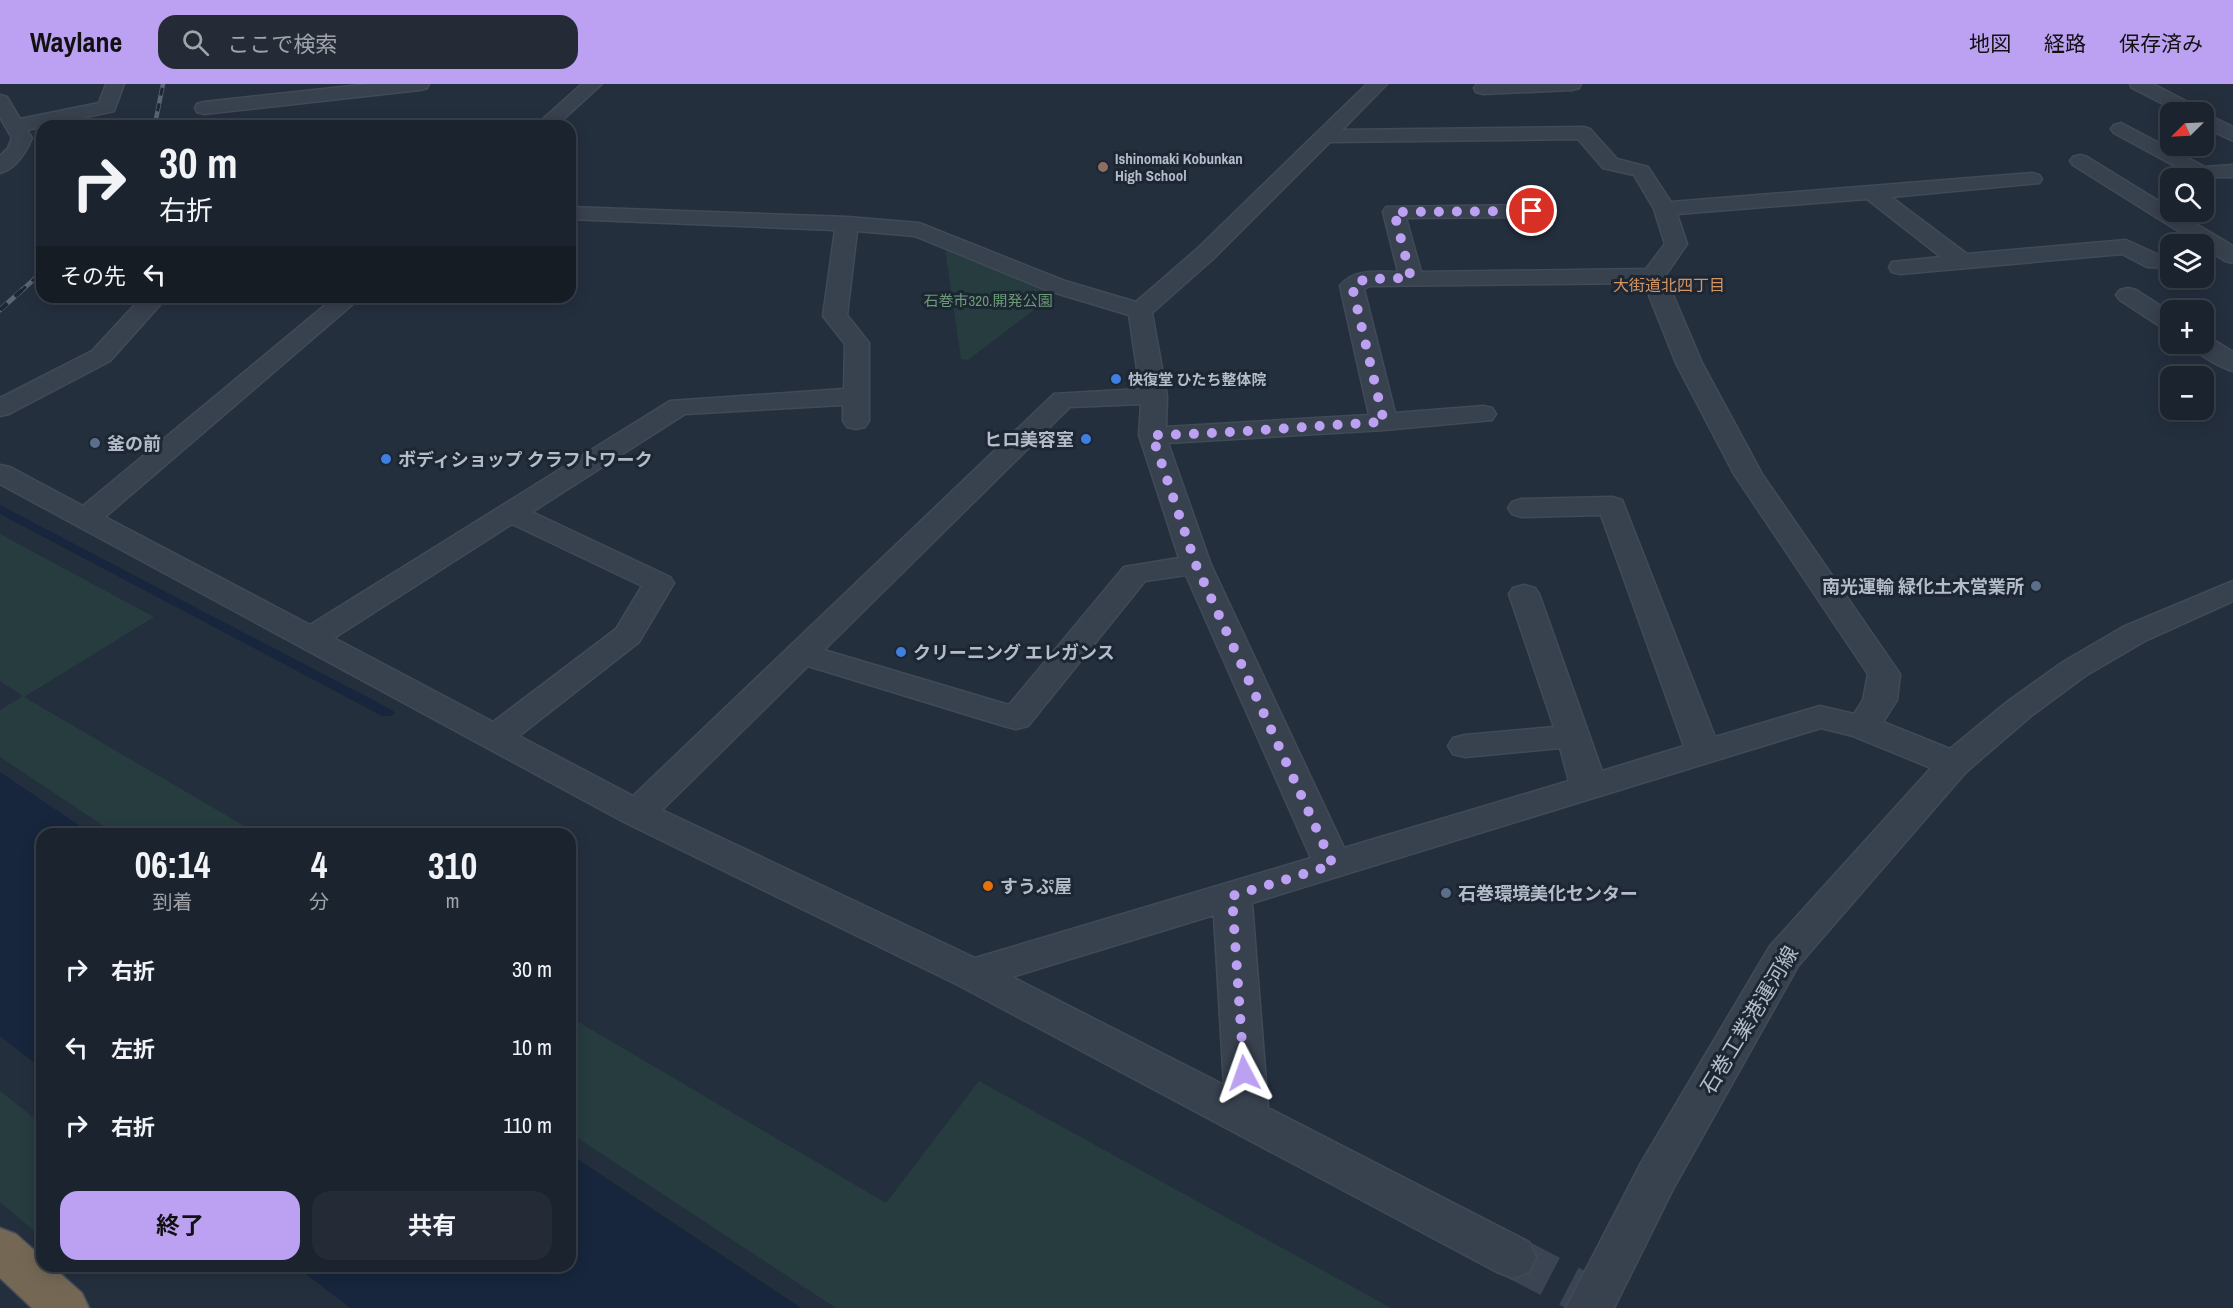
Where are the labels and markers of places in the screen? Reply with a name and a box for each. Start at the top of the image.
place label: Ishinomaki Kobunkan High School [1115,148,1243,186]
marker: Ishinomaki Kobunkan High School [1096,160,1110,174]
pin [1506,185,1557,236]
place label: 快復堂 ひたち整体院 [1128,369,1266,390]
marker: 快復堂 ひたち整体院 [1109,372,1123,386]
place label: ヒロ美容室 [984,427,1074,452]
place label: 釜の前 [107,431,161,456]
marker: ヒロ美容室 [1079,432,1093,446]
marker: 釜の前 [88,436,102,450]
place label: ボディショップ クラフトワーク [398,447,653,472]
marker: ボディショップ クラフトワーク [379,452,393,466]
place label: 南光運輸 緑化土木営業所 [1822,574,2024,599]
marker: 南光運輸 緑化土木営業所 [2029,579,2043,593]
place label: クリーニング エレガンス [913,640,1115,665]
marker: クリーニング エレガンス [894,645,908,659]
place label: すうぷ屋 [1000,874,1072,899]
marker: すうぷ屋 [981,879,995,893]
place label: 石巻環境美化センター [1458,881,1638,906]
marker: 石巻環境美化センター [1439,886,1453,900]

